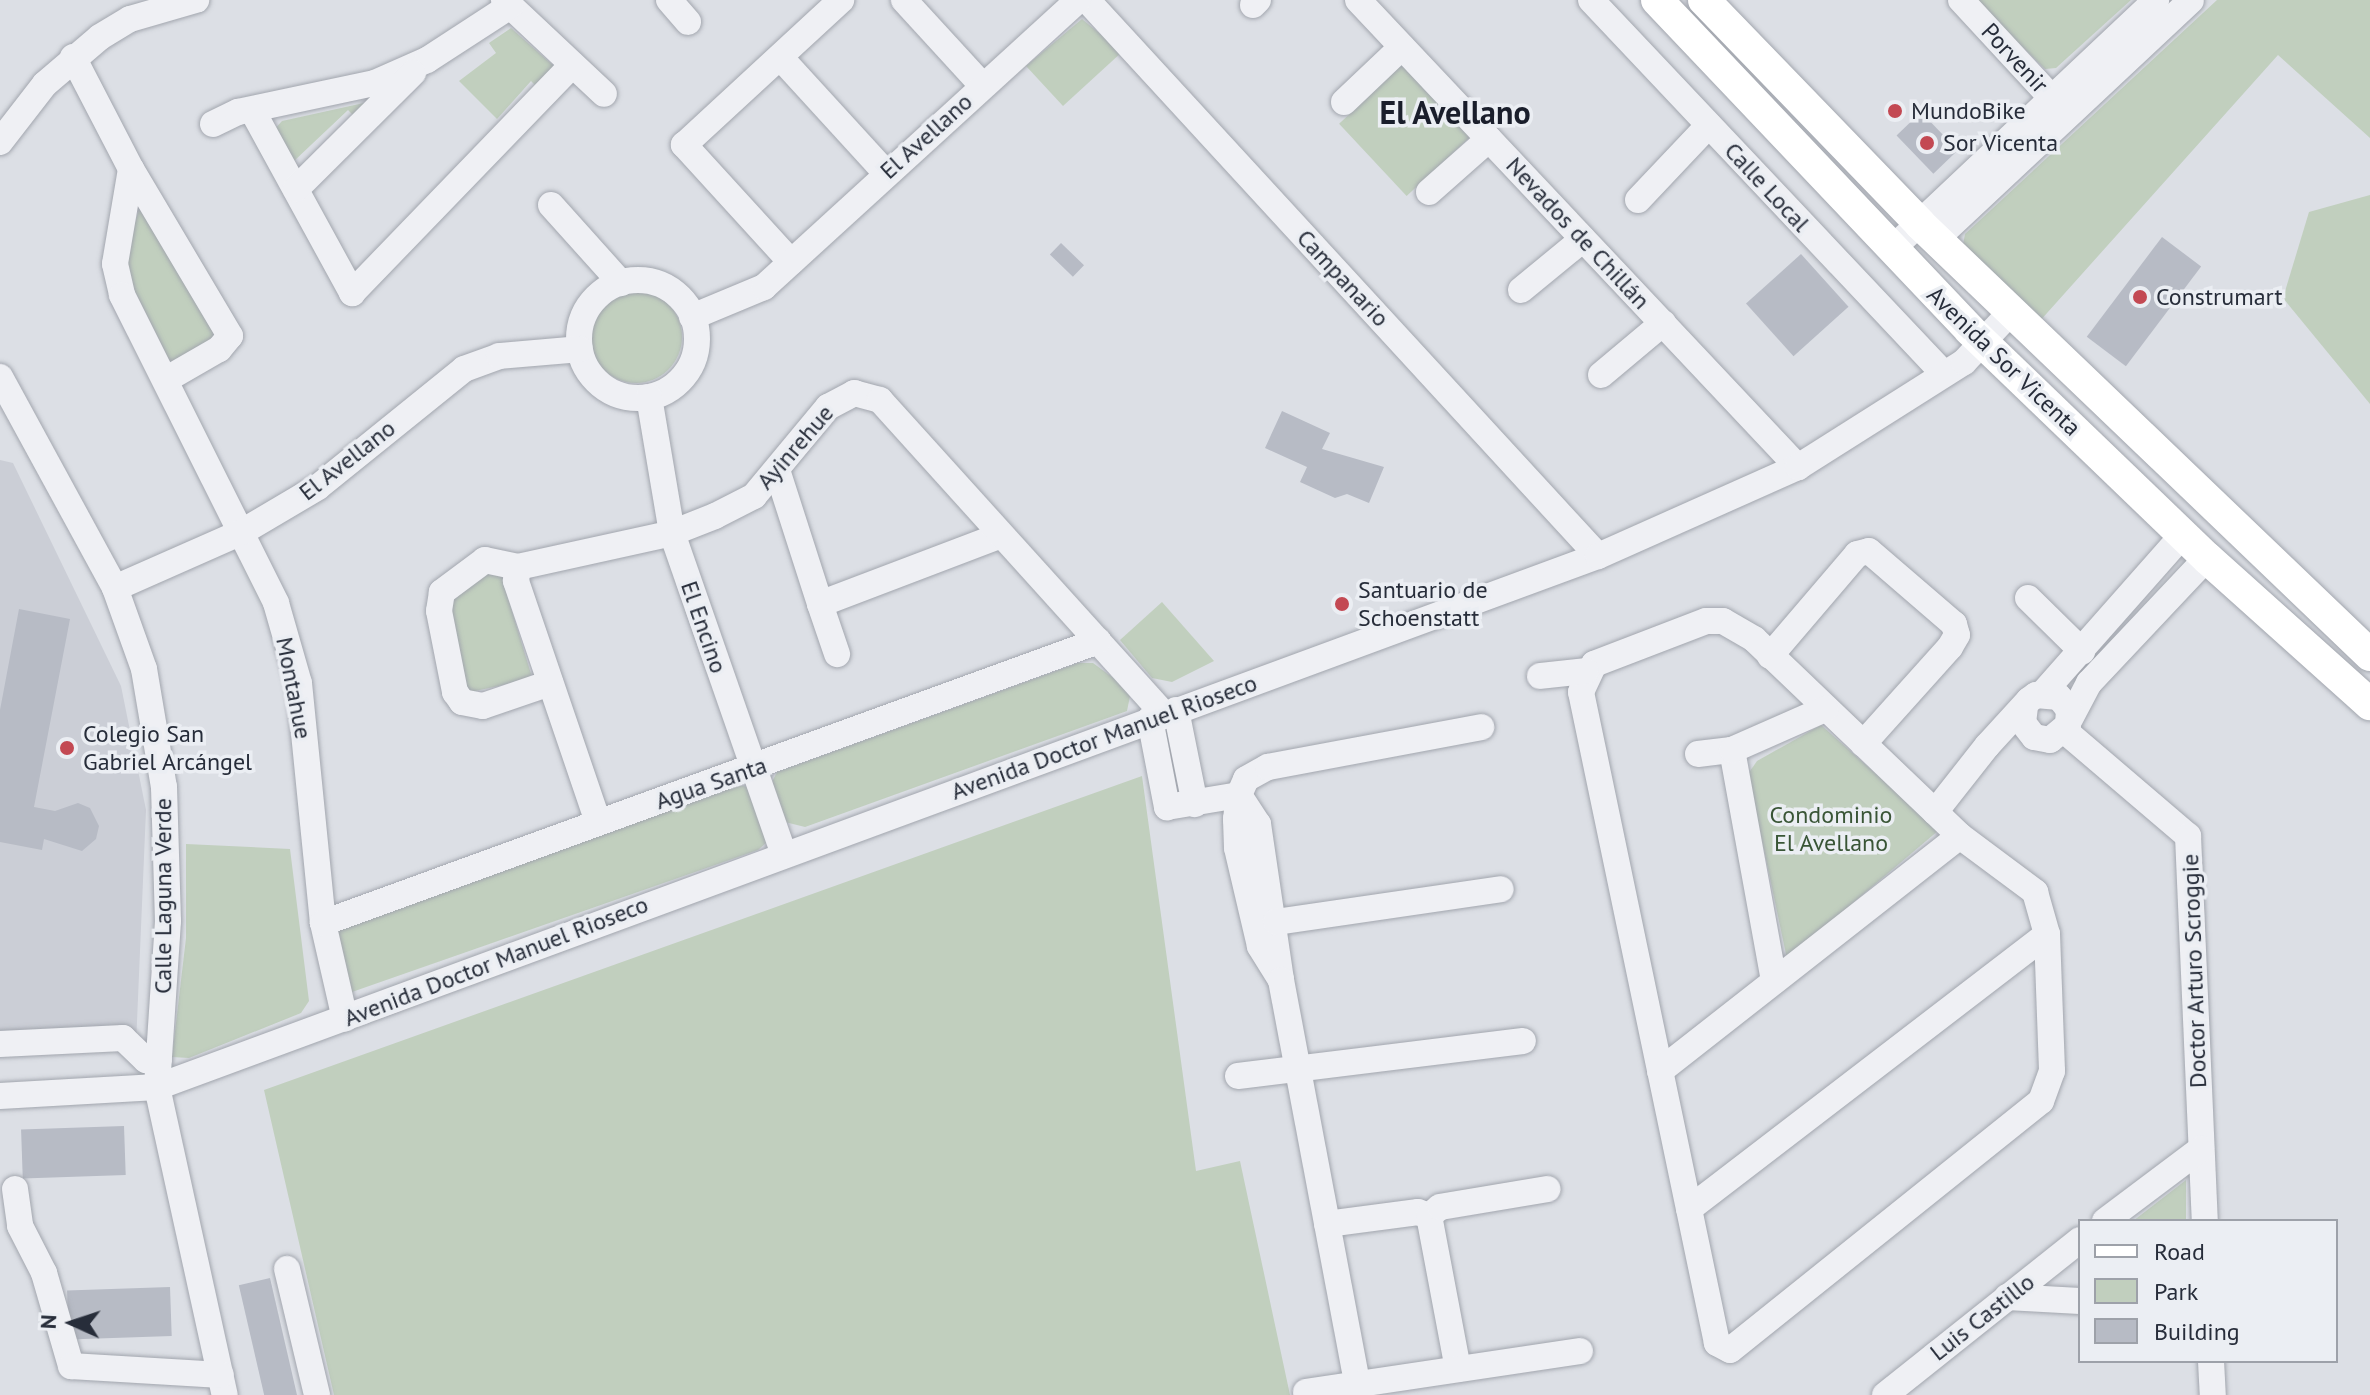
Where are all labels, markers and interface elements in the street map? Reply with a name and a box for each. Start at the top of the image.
street label: Porvenir [1976,17,2054,99]
street label: El Avellano [874,87,978,185]
district label: El Avellano [1379,93,1531,131]
place label: MundoBike [1911,97,2026,125]
marker: MundoBike [1886,102,1904,120]
place label: Sor Vicenta [1943,129,2059,157]
marker: Sor Vicenta [1918,134,1936,152]
street label: Calle Local [1718,136,1816,238]
street label: Nevados de Chillán [1500,151,1656,315]
street label: Campanario [1291,224,1395,332]
street label: Avenida Sor Vicenta [1921,280,2087,442]
place label: Construmart [2156,283,2283,311]
marker: Construmart [2131,288,2149,306]
street label: Ayinrehue [750,399,840,495]
street label: El Avellano [293,413,401,507]
place label: Santuario de Schoenstatt [1358,576,1488,632]
street label: El Encino [675,577,733,677]
marker: Santuario de Schoenstatt [1333,595,1351,613]
street label: Montahue [270,635,318,741]
street label: Avenida Doctor Manuel Rioseco [947,668,1261,806]
place label: Colegio San Gabriel Arcángel [83,720,253,776]
marker: Colegio San Gabriel Arcángel [58,739,76,757]
street label: Agua Santa [652,751,770,815]
street label: Calle Laguna Verde [149,798,177,994]
park label: Condominio El Avellano [1770,801,1892,857]
street label: Doctor Arturo Scroggie [2176,853,2212,1089]
street label: Avenida Doctor Manuel Rioseco [340,890,652,1032]
legend [2078,1219,2338,1363]
text: Road [2154,1236,2205,1267]
street label: Luis Castillo [1924,1267,2040,1367]
text: Park [2154,1276,2198,1307]
north arrow [32,1283,112,1363]
text: N [34,1314,62,1330]
text: Building [2154,1316,2240,1347]

